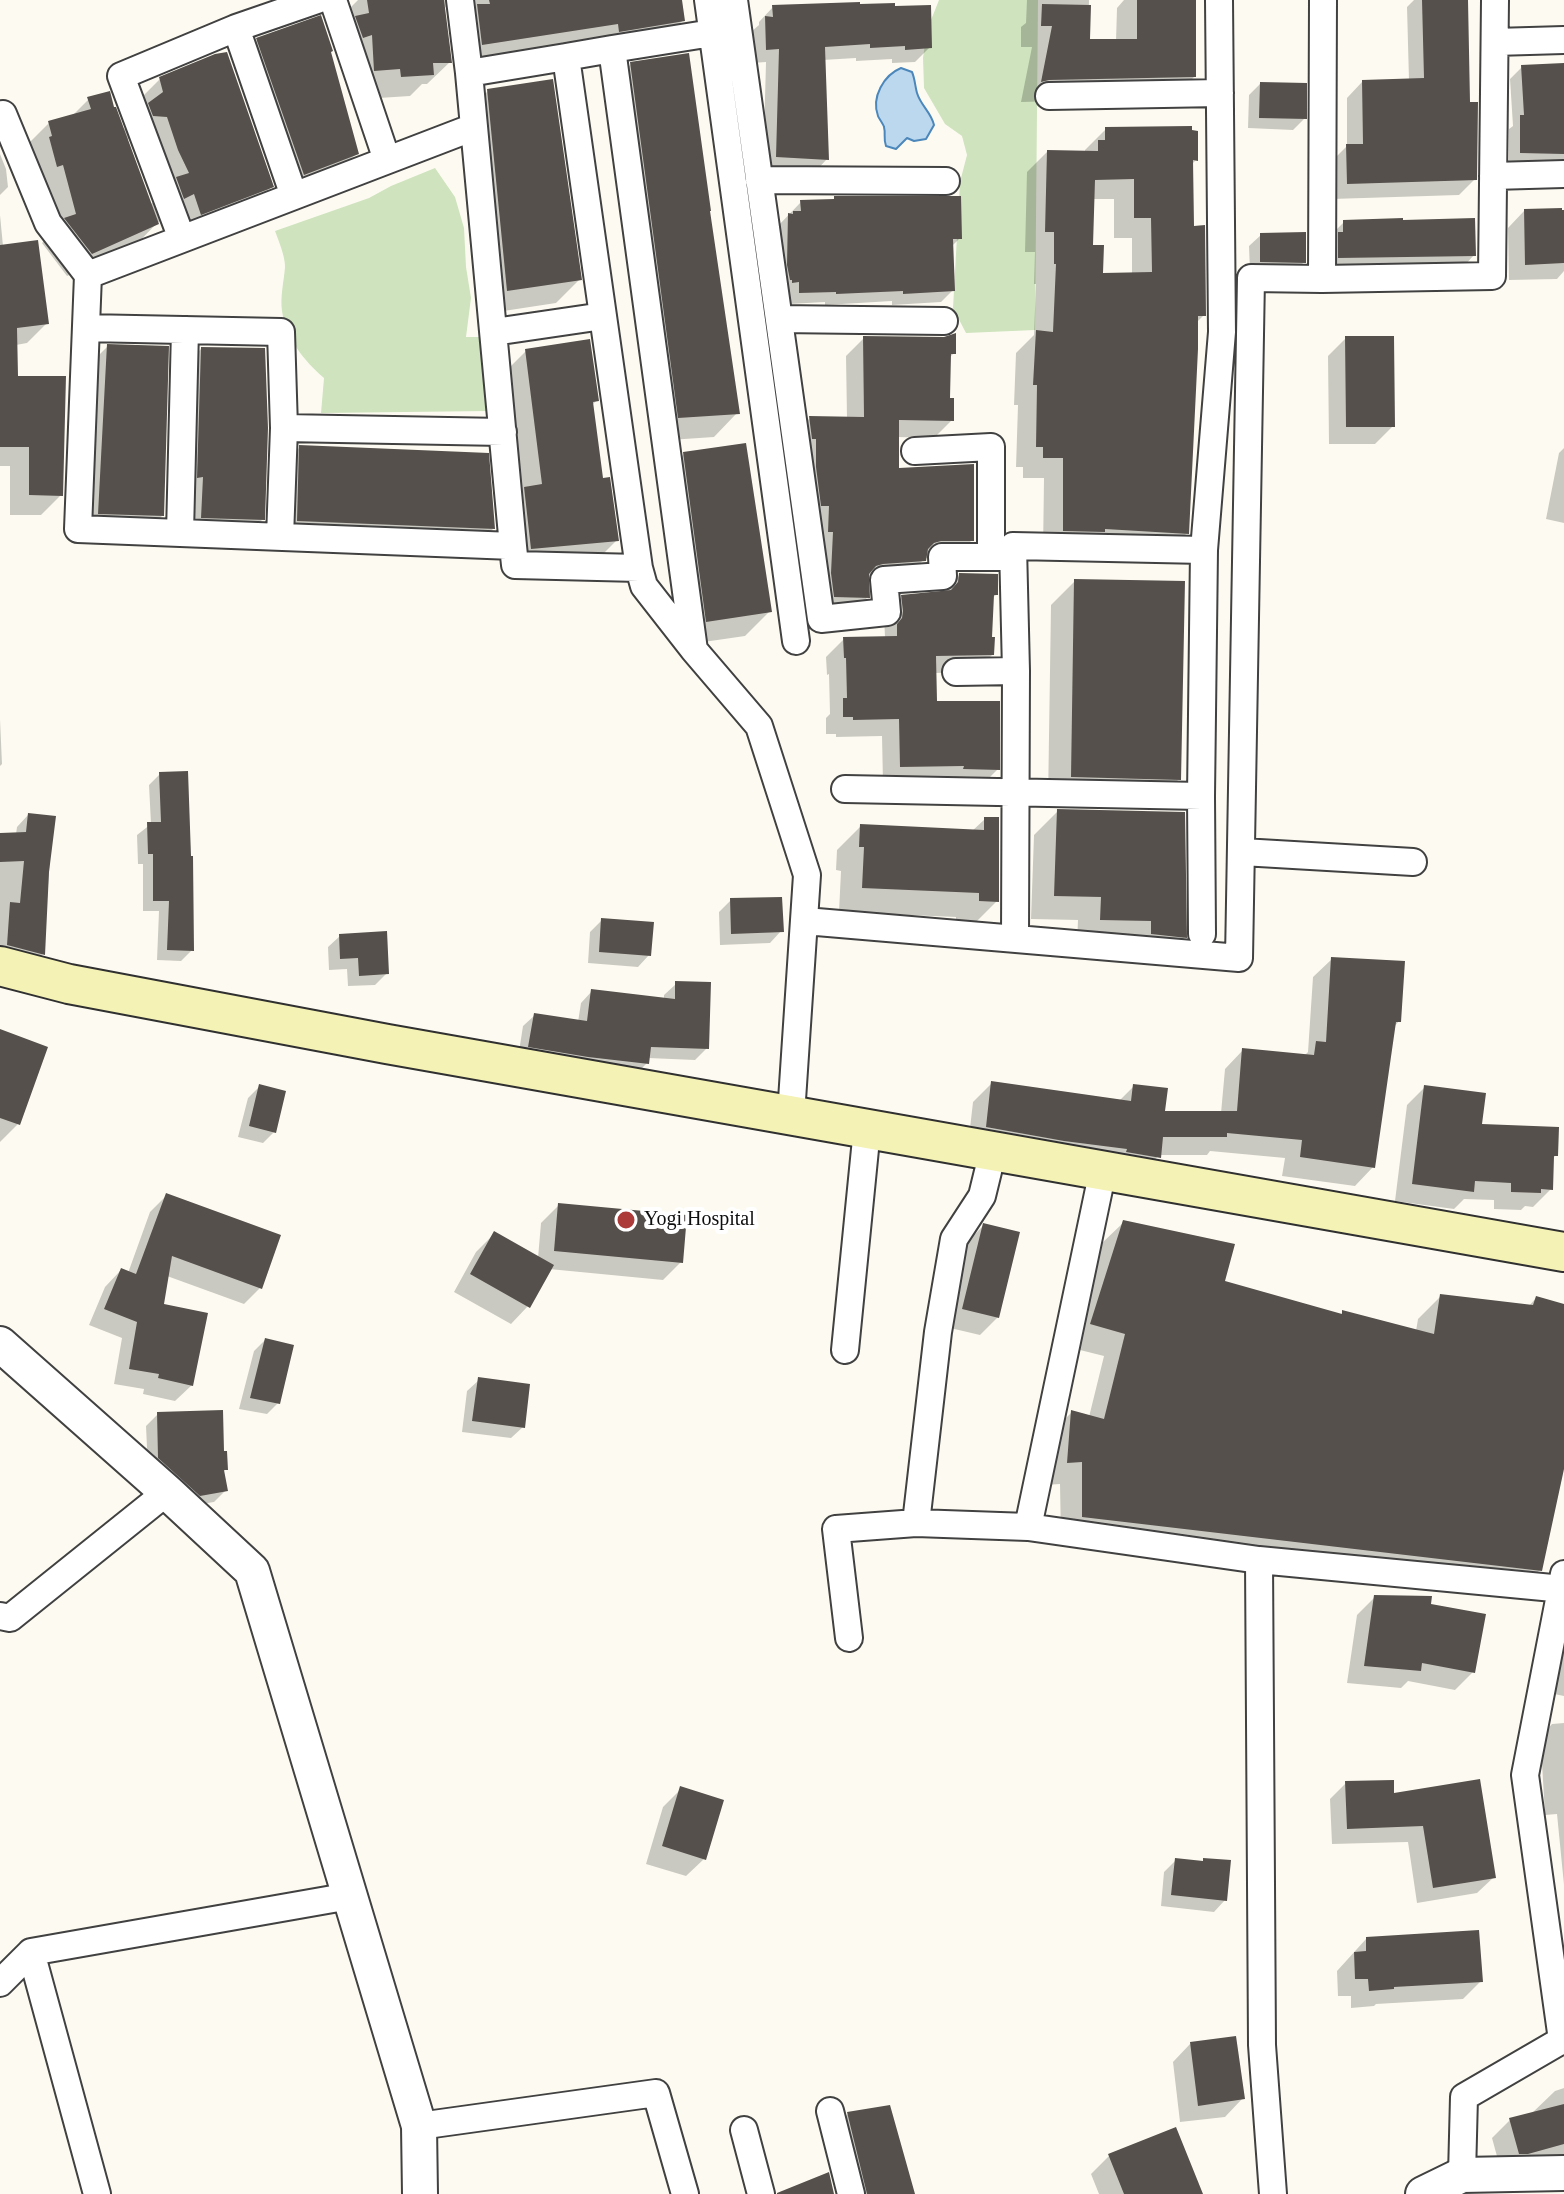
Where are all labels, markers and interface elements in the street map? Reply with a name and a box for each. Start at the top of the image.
place label: Yogi Hospital [644,1208,755,1232]
marker: Yogi Hospital [615,1209,637,1231]

